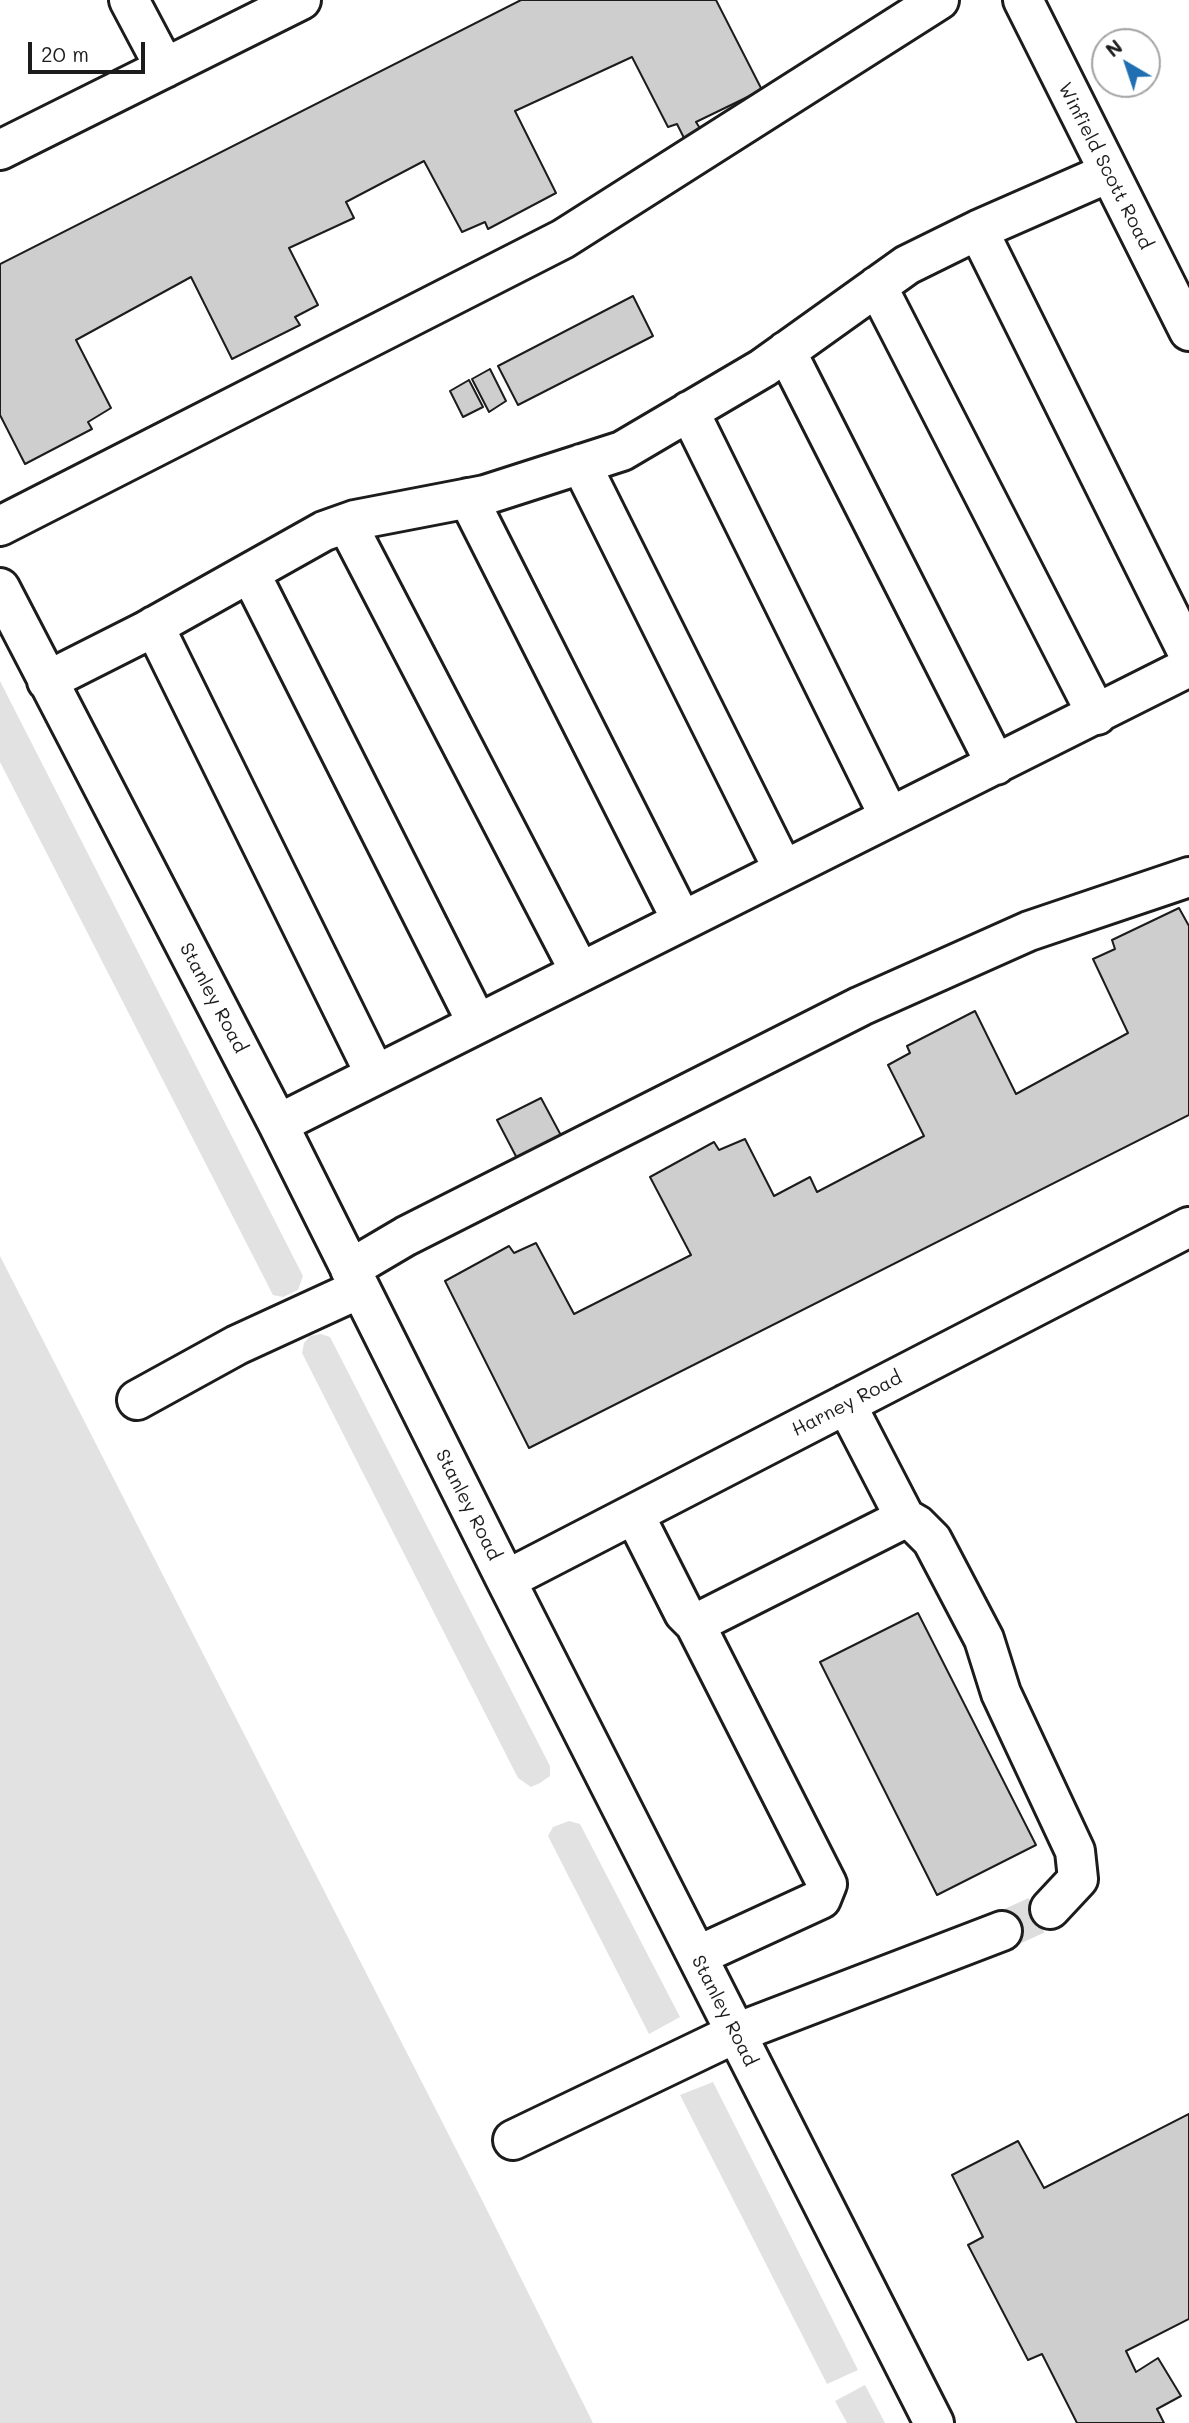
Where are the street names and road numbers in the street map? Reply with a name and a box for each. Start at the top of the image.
street label: Winfield Scott Road [1053,79,1157,253]
street label: Stanley Road [174,939,252,1057]
street label: Harney Road [788,1366,906,1442]
street label: Stanley Road [430,1446,506,1564]
street label: Stanley Road [686,1952,762,2070]

